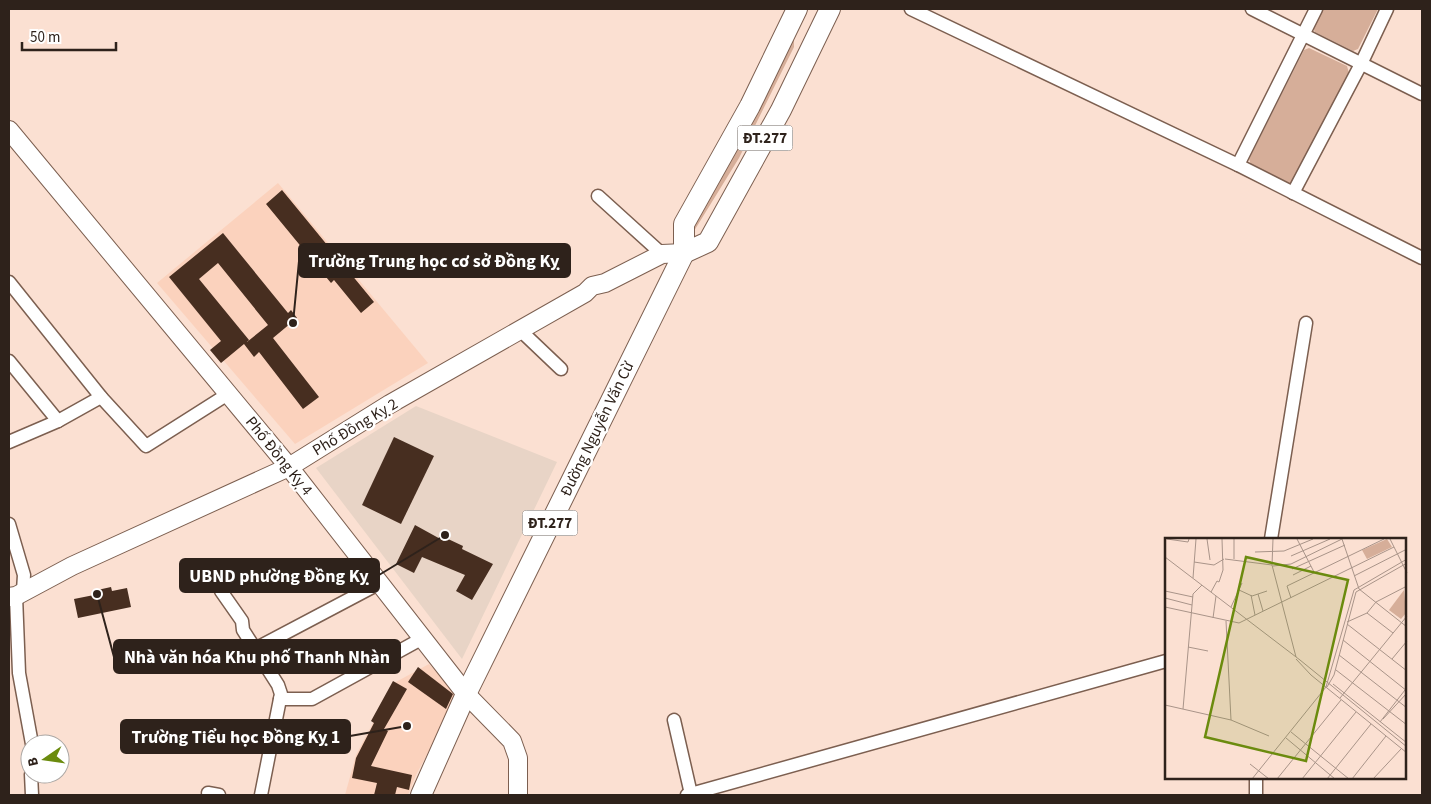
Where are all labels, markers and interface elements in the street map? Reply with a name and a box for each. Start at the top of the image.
scale bar [22,20,116,52]
text: 50 m [30,27,60,48]
road number: ĐT.277 [738,126,792,150]
callout: Trường Trung học cơ sở Đồng Kỵ [299,244,570,277]
text: Trường Trung học cơ sở Đồng Kỵ [309,249,560,274]
street label: Đường Nguyễn Văn Cừ [555,358,639,500]
street label: Phố Đồng Kỵ 2 [308,393,402,461]
street label: Phố Đồng Kỵ 4 [240,412,318,500]
road number: ĐT.277 [522,510,578,536]
inset map [1165,538,1406,779]
callout: UBND phường Đồng Kỵ [180,559,379,592]
text: UBND phường Đồng Kỵ [189,564,369,589]
callout: Nhà văn hóa Khu phố Thanh Nhàn [114,640,400,673]
text: Nhà văn hóa Khu phố Thanh Nhàn [124,645,390,670]
callout: Trường Tiểu học Đồng Kỵ 1 [121,720,350,753]
text: Trường Tiểu học Đồng Kỵ 1 [132,725,340,750]
north arrow [20,734,70,784]
text: B [22,755,44,768]

